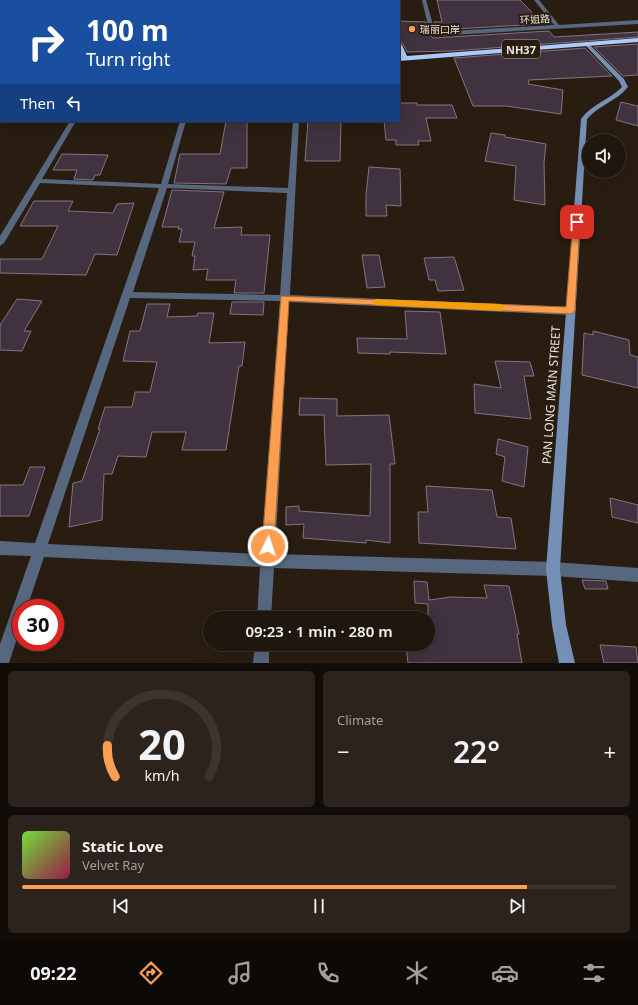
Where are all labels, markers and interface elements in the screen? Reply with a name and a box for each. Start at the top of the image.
text: 100 m [86,11,169,49]
street label: 环姐路 [520,11,550,27]
icon: right [20,16,72,68]
place label: 瑞丽口岸 [420,22,460,36]
marker: 瑞丽口岸 [407,24,417,34]
road number: NH37 [502,40,540,58]
text: Turn right [86,47,170,71]
icon: left [63,92,85,114]
text: Then [20,93,55,113]
map controls [582,134,626,178]
button: sound [582,134,626,178]
pin [560,205,594,239]
icon: arrive [566,211,588,233]
street label: PAN LONG MAIN STREET [538,325,564,465]
position arrow [247,525,289,567]
speed limit sign: 30 [12,599,64,651]
text: 09:23 · 1 min · 280 m [245,621,393,641]
text: Climate [337,711,383,729]
text: 20 [138,716,185,772]
text: 22° [453,731,500,772]
text: − [337,736,350,766]
text: + [603,736,616,766]
text: km/h [144,766,179,785]
text: Static Love [82,836,163,856]
text: Velvet Ray [82,856,144,874]
icon: previous [110,895,132,917]
icon: pause [308,895,330,917]
icon: next [506,895,528,917]
icon: directions [137,959,165,987]
icon: music [226,959,254,987]
icon: phone [314,959,342,987]
icon: climate [403,959,431,987]
icon: car [491,959,519,987]
icon: filters [580,959,608,987]
text: 09:22 [30,961,77,985]

